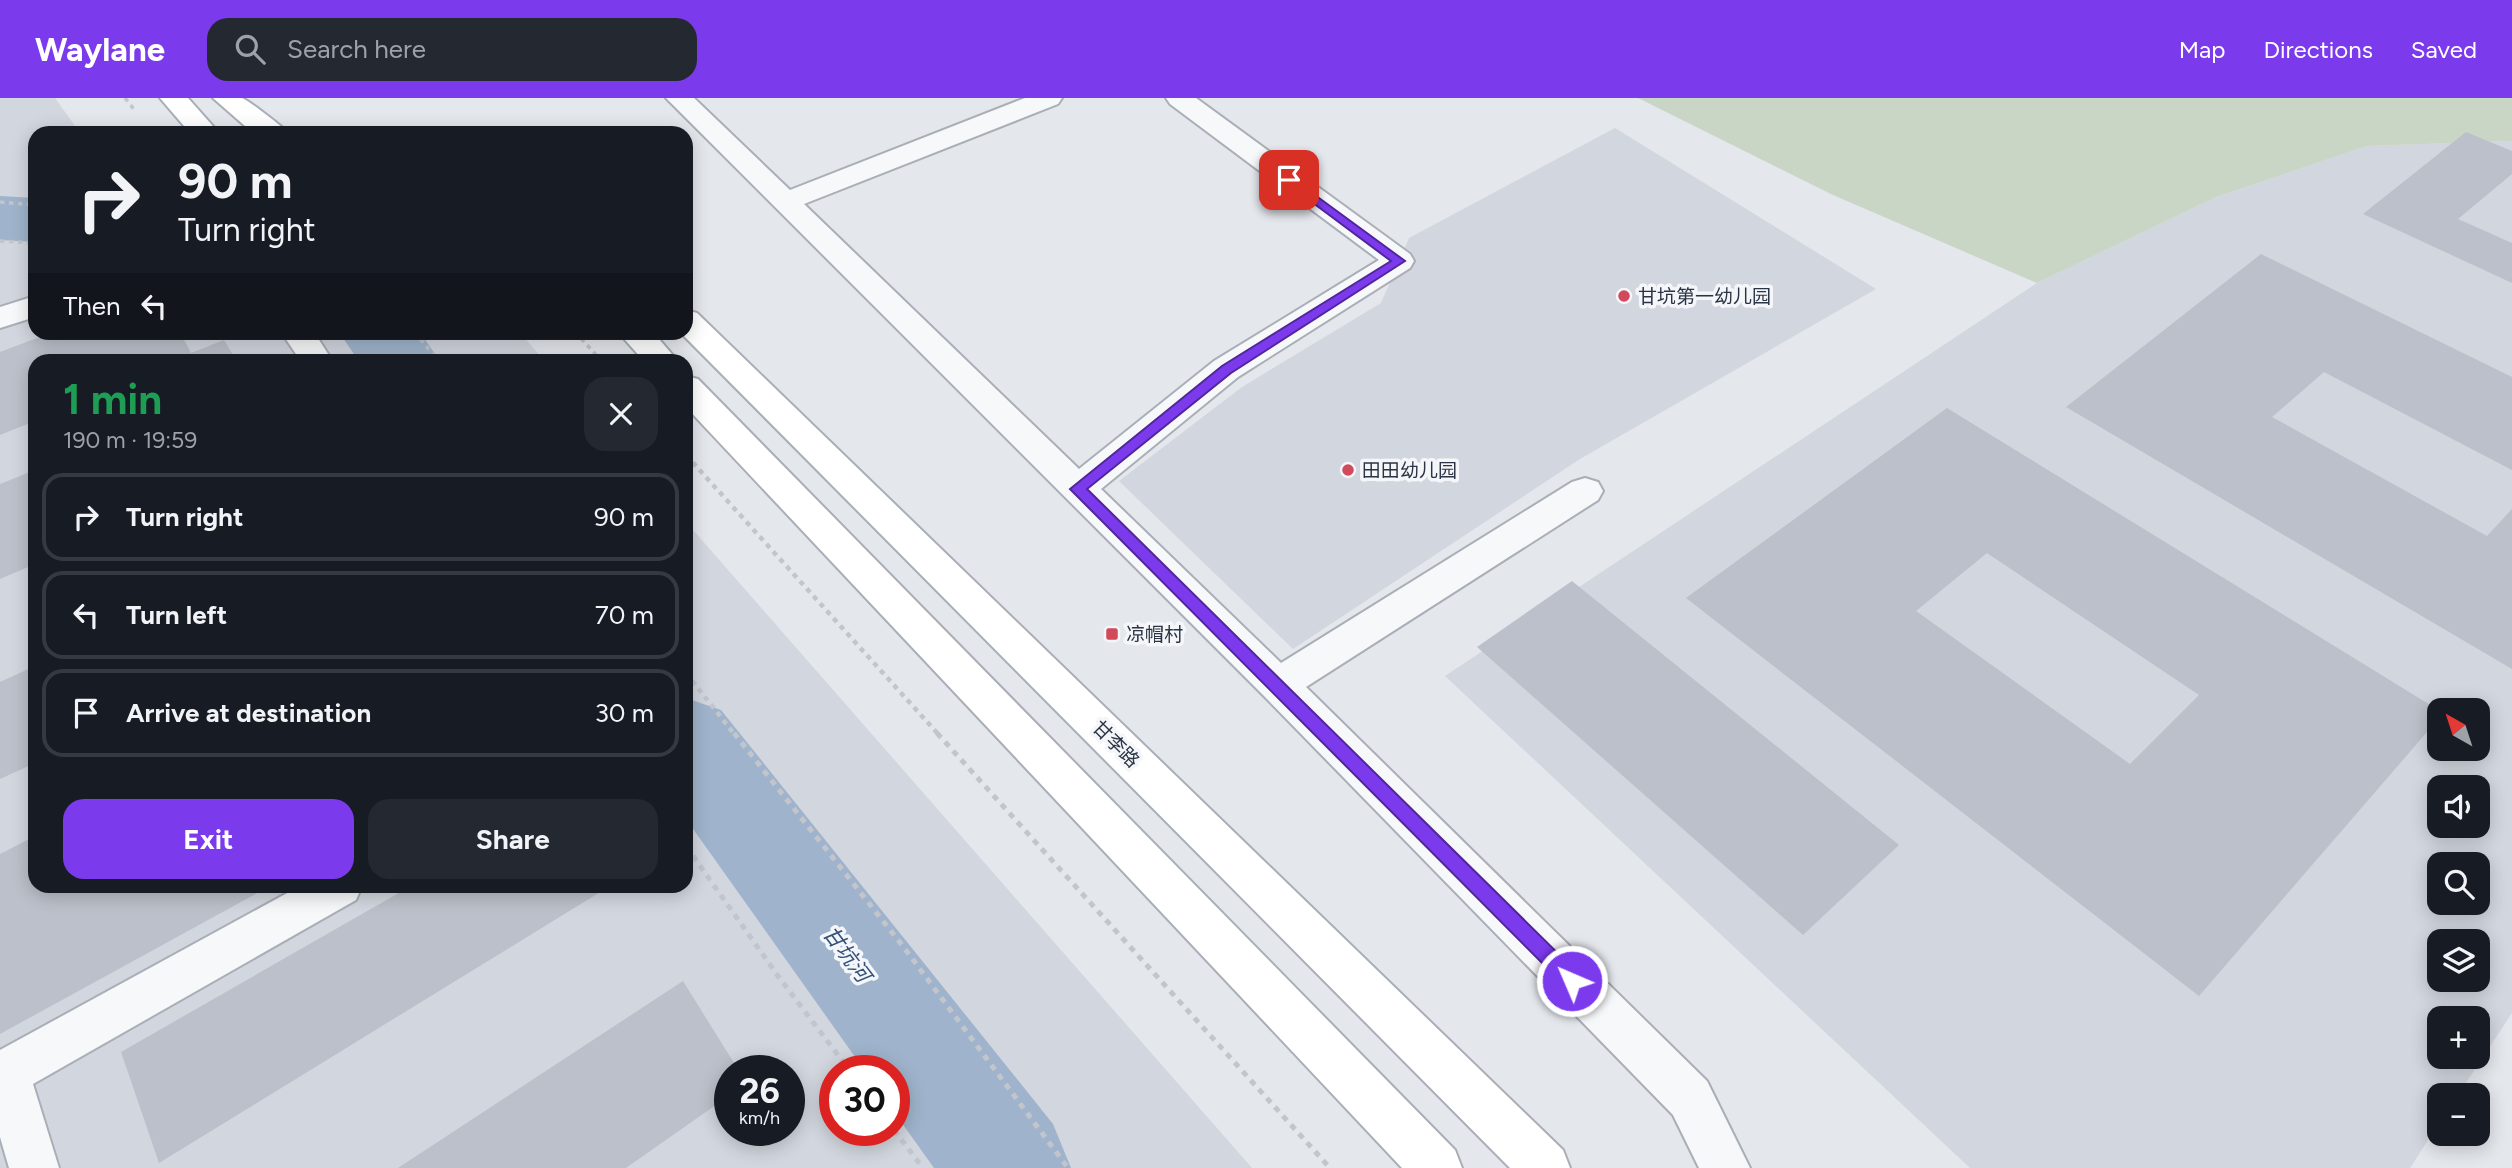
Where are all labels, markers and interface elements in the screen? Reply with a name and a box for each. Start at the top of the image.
search box [207,18,697,81]
text: Waylane [35,30,165,69]
icon: search [231,30,269,68]
text: Search here [287,33,426,65]
text: Map [2179,35,2225,64]
text: Directions [2263,35,2373,64]
text: Saved [2411,35,2477,64]
pin [1259,150,1319,210]
text: 90 m [178,151,293,210]
icon: right [63,154,154,245]
icon: arrive [1270,161,1308,199]
text: Turn right [178,211,316,249]
place label: 甘坑第一幼儿园 [1638,285,1771,308]
icon: left [135,287,173,325]
marker: 甘坑第一幼儿园 [1616,288,1632,304]
text: Then [63,290,121,322]
text: 1 min [63,374,162,425]
button: close [584,377,658,451]
text: 190 m · 19:59 [63,426,197,454]
place label: 田田幼儿园 [1362,459,1457,482]
marker: 田田幼儿园 [1340,462,1356,478]
icon: right [67,498,105,536]
text: Turn right [126,501,243,533]
text: 90 m [594,501,654,533]
icon: left [67,596,105,634]
text: Turn left [126,599,227,631]
text: 70 m [595,599,654,631]
place label: 凉帽村 [1126,623,1183,646]
marker: 凉帽村 [1104,626,1120,642]
icon: arrive [67,694,105,732]
text: Arrive at destination [126,697,371,729]
text: 30 m [595,697,654,729]
north arrow [2427,698,2490,761]
map controls [2427,698,2490,1146]
street label: 甘李路 [1088,716,1144,772]
button: sound [2427,775,2490,838]
button: Exit [63,799,354,879]
button: Share [368,799,658,879]
button: search [2427,852,2490,915]
water label: 甘坑河 [818,921,878,990]
button: layers [2427,929,2490,992]
position arrow [1535,944,1609,1018]
button: + [2427,1006,2490,1069]
speed limit sign: 30 [819,1055,910,1146]
text: 26 [739,1070,780,1112]
button: − [2427,1083,2490,1146]
text: km/h [739,1107,780,1129]

